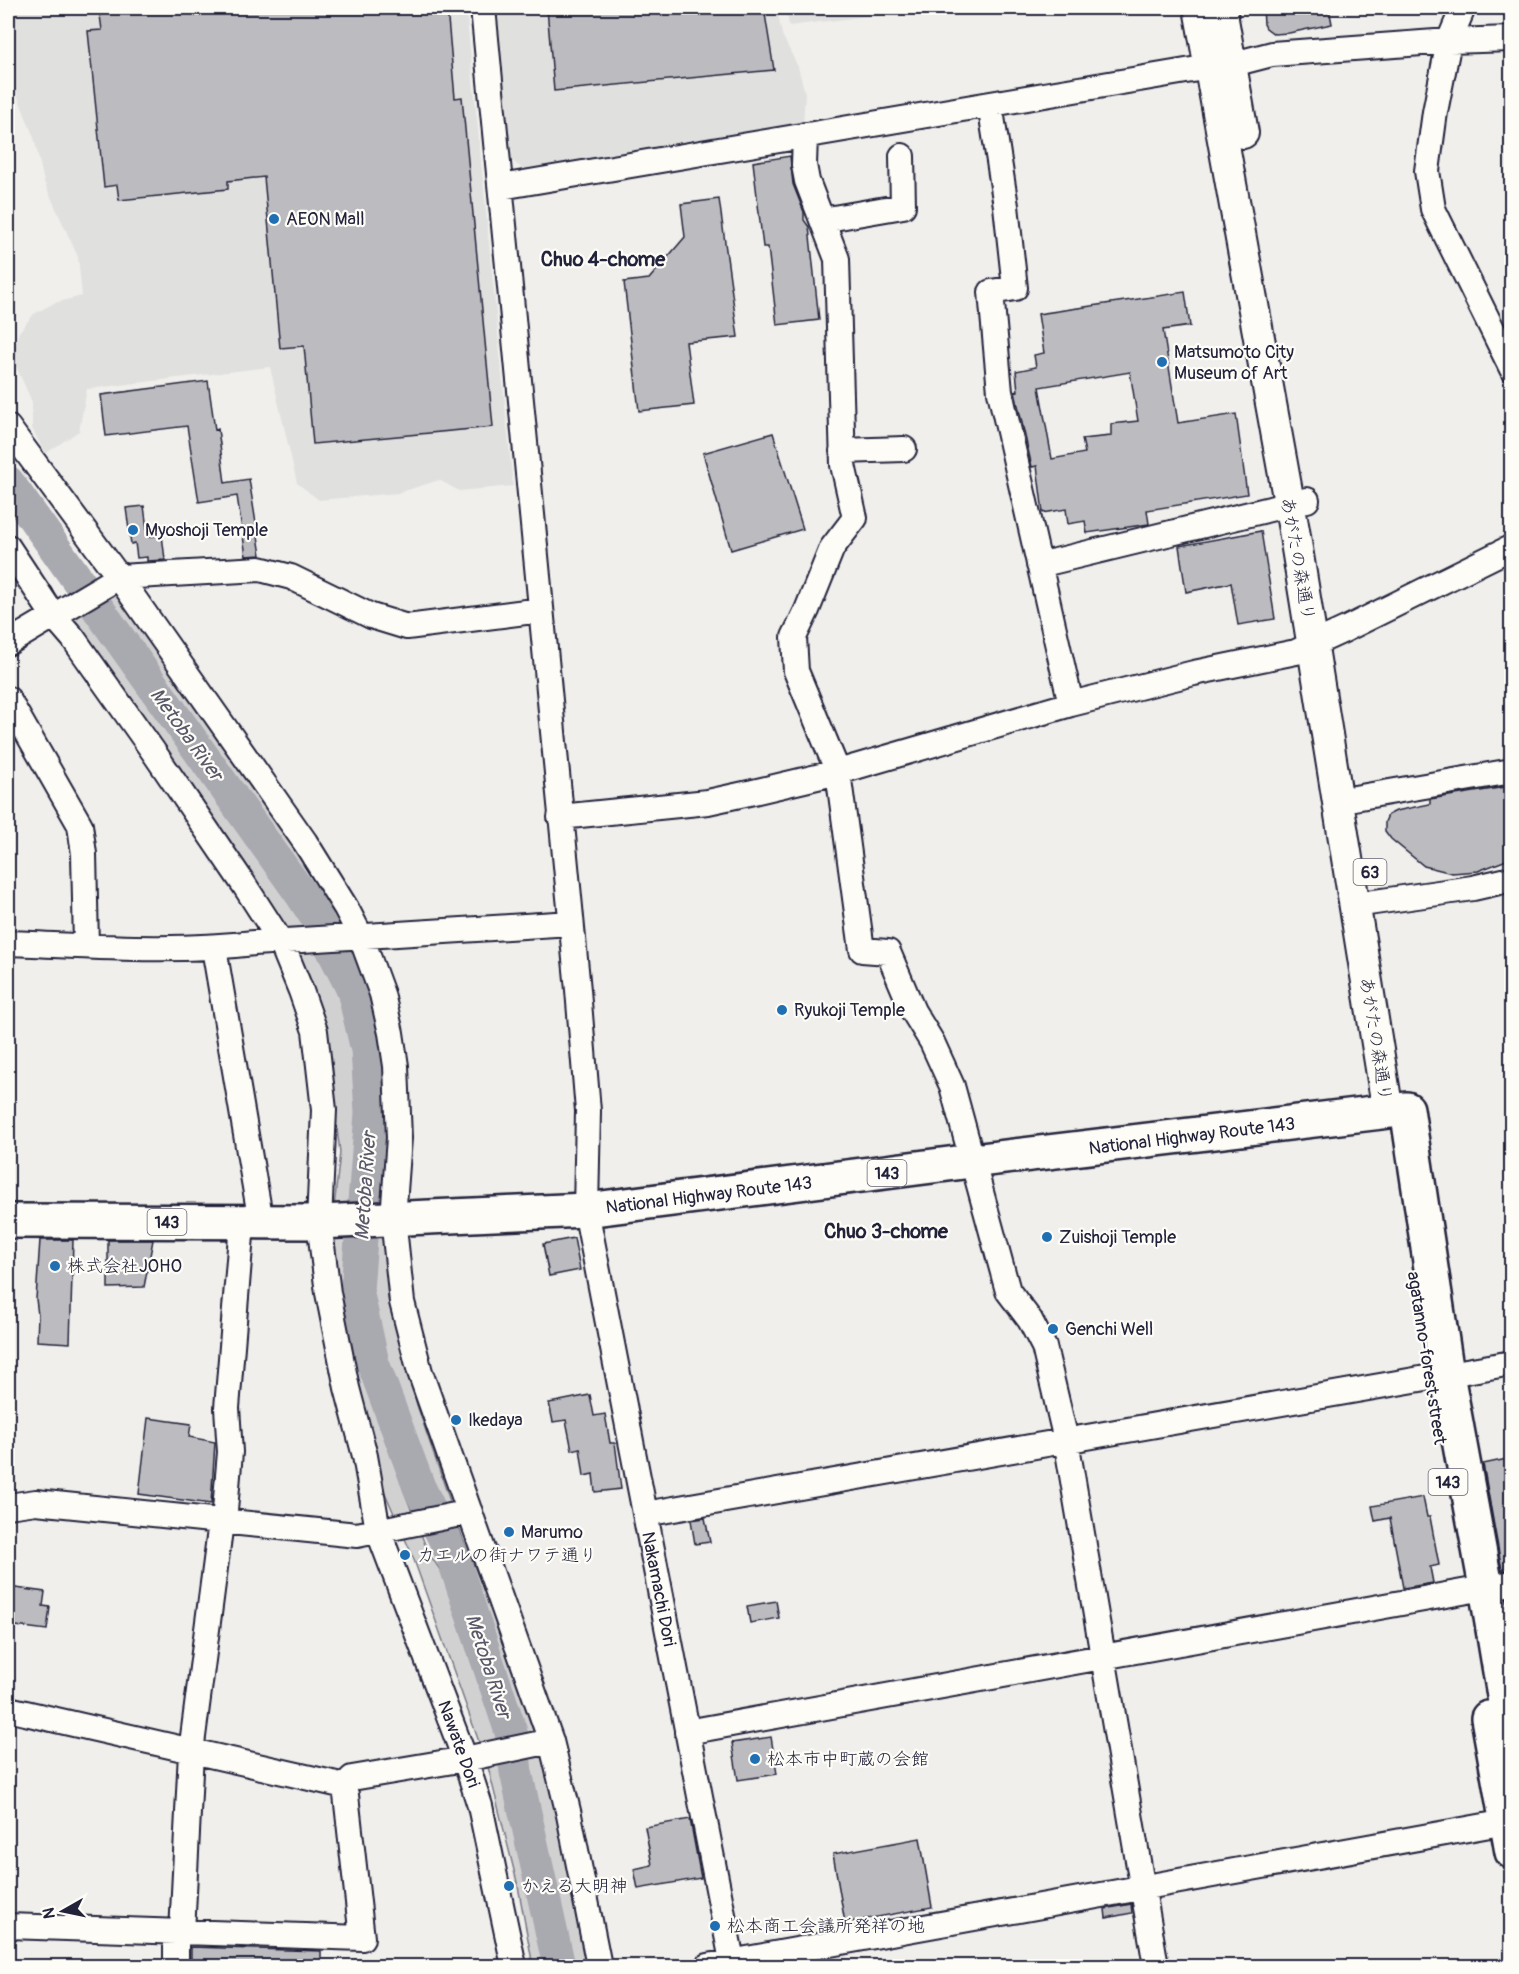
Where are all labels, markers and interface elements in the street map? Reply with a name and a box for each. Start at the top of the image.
place label: AEON Mall [286,208,364,231]
marker: AEON Mall [267,212,281,226]
district label: Chuo 4-chome [541,247,666,272]
place label: Matsumoto City Museum of Art [1174,341,1294,385]
marker: Matsumoto City Museum of Art [1155,355,1169,369]
street label: あがたの森通り [1275,495,1320,623]
place label: Myoshoji Temple [145,519,268,542]
marker: Myoshoji Temple [126,523,140,537]
water label: Metoba River [145,683,230,788]
road number: 63 [1354,859,1386,885]
street label: あがたの森通り [1354,975,1397,1103]
place label: Ryukoji Temple [794,999,905,1022]
marker: Ryukoji Temple [775,1003,789,1017]
street label: National Highway Route 143 [1088,1112,1297,1161]
water label: Metoba River [349,1128,382,1241]
road number: 143 [868,1160,906,1186]
street label: National Highway Route 143 [605,1171,814,1220]
road number: 143 [148,1209,186,1235]
district label: Chuo 3-chome [824,1219,949,1244]
place label: Zuishoji Temple [1059,1226,1176,1249]
marker: Zuishoji Temple [1040,1230,1054,1244]
place label: 株式会社JOHO [67,1255,182,1278]
marker: 株式会社JOHO [48,1259,62,1273]
street label: agatanno-forest street [1401,1270,1452,1447]
place label: Genchi Well [1065,1318,1153,1341]
marker: Genchi Well [1046,1322,1060,1336]
place label: Ikedaya [468,1409,523,1432]
marker: Ikedaya [449,1413,463,1427]
road number: 143 [1428,1469,1468,1495]
place label: Marumo [521,1521,583,1544]
marker: Marumo [502,1525,516,1539]
street label: Nakamachi Dori [636,1530,681,1648]
place label: カエルの街ナワテ通り [417,1544,597,1567]
marker: カエルの街ナワテ通り [398,1548,412,1562]
water label: Metoba River [460,1611,518,1724]
street label: Nawate Dori [432,1697,485,1791]
place label: 松本市中町蔵の会館 [767,1748,929,1771]
marker: 松本市中町蔵の会館 [748,1752,762,1766]
place label: かえる大明神 [521,1875,628,1898]
marker: かえる大明神 [502,1879,516,1893]
north arrow [33,1881,93,1941]
text: N [38,1906,60,1920]
place label: 松本商工会議所発祥の地 [727,1915,925,1938]
marker: 松本商工会議所発祥の地 [708,1919,722,1933]

